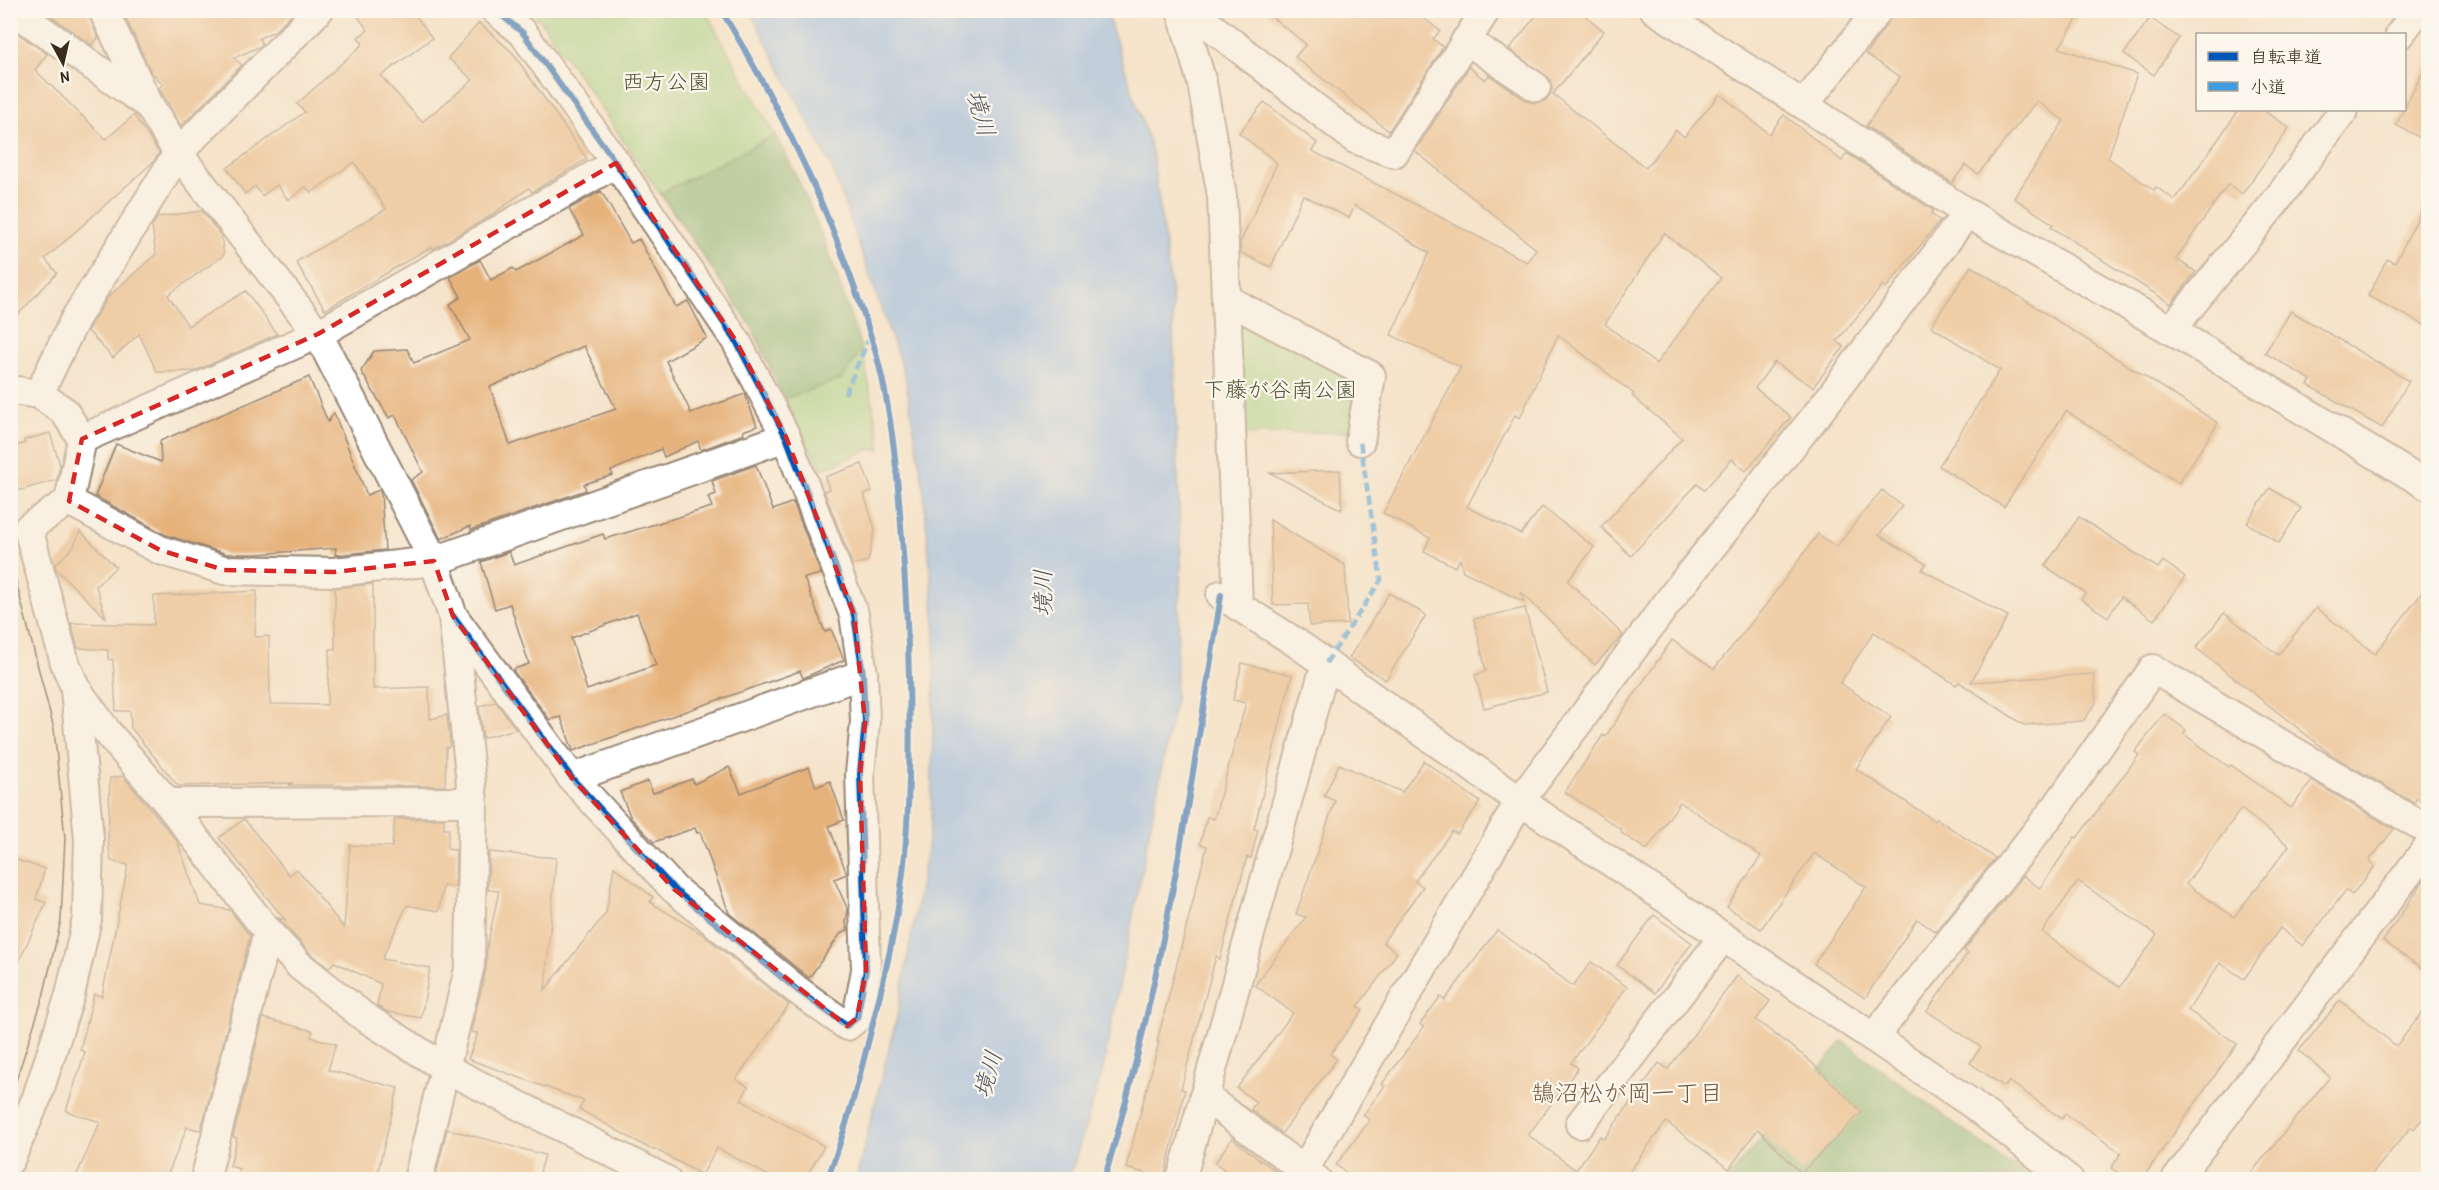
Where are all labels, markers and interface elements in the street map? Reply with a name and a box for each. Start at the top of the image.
north arrow [33,33,93,93]
legend [2196,33,2406,111]
text: 自転車道 [2250,44,2322,69]
text: N [59,66,71,89]
park label: 西方公園 [622,66,710,96]
text: 小道 [2250,74,2286,99]
water label: 境川 [960,86,1004,140]
park label: 下藤が谷南公園 [1203,374,1357,404]
water label: 境川 [1026,569,1058,617]
water label: 境川 [965,1047,1009,1101]
district label: 鵠沼松が岡一丁目 [1531,1076,1723,1108]

